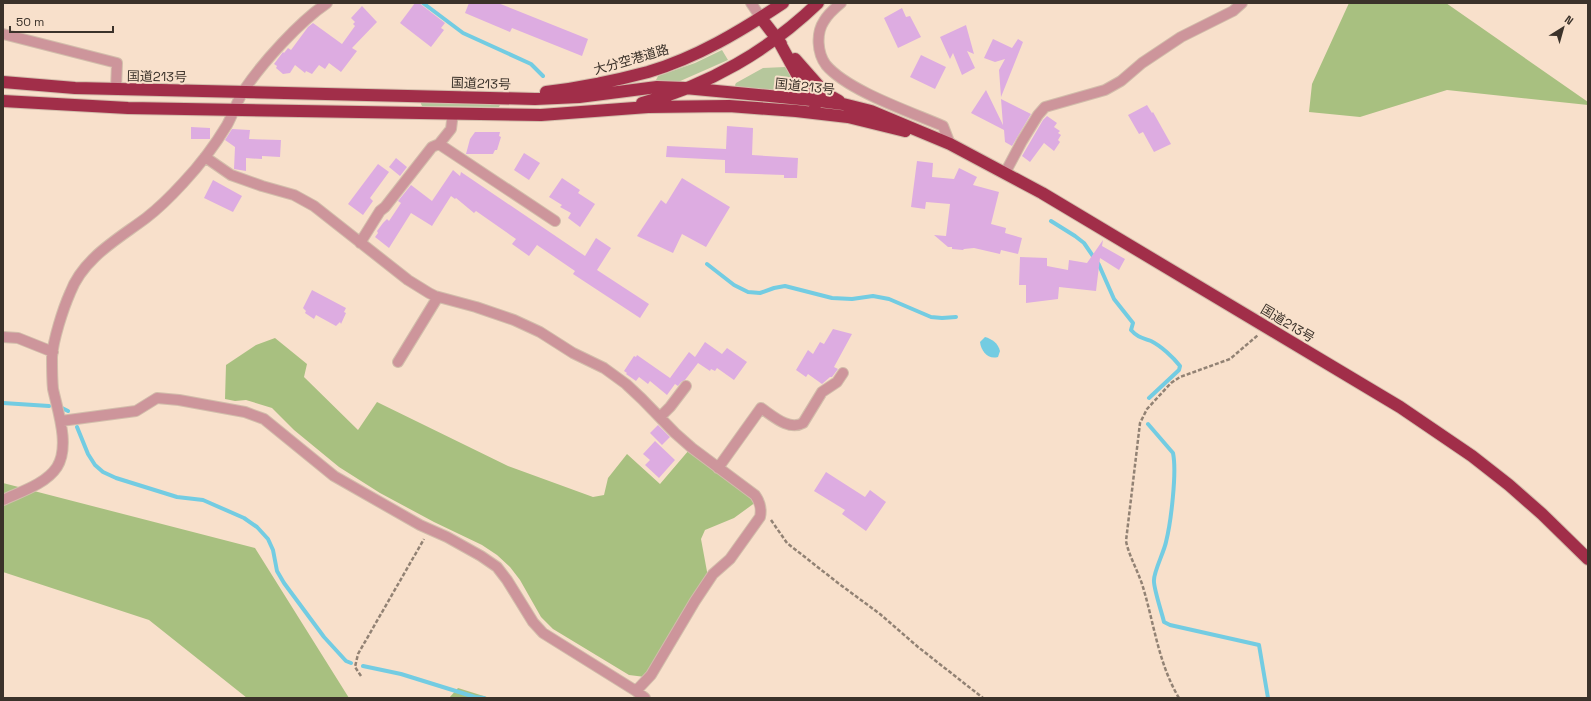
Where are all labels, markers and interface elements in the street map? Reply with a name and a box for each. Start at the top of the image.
scale bar [10,8,113,34]
north arrow [1543,8,1583,48]
text: N [1562,12,1576,28]
text: 50 m [16,14,44,30]
street label: 大分空港道路 [591,41,671,78]
street label: 国道213号 [127,67,187,86]
street label: 国道213号 [451,74,511,93]
street label: 国道213号 [774,75,836,98]
street label: 国道213号 [1258,301,1318,346]

